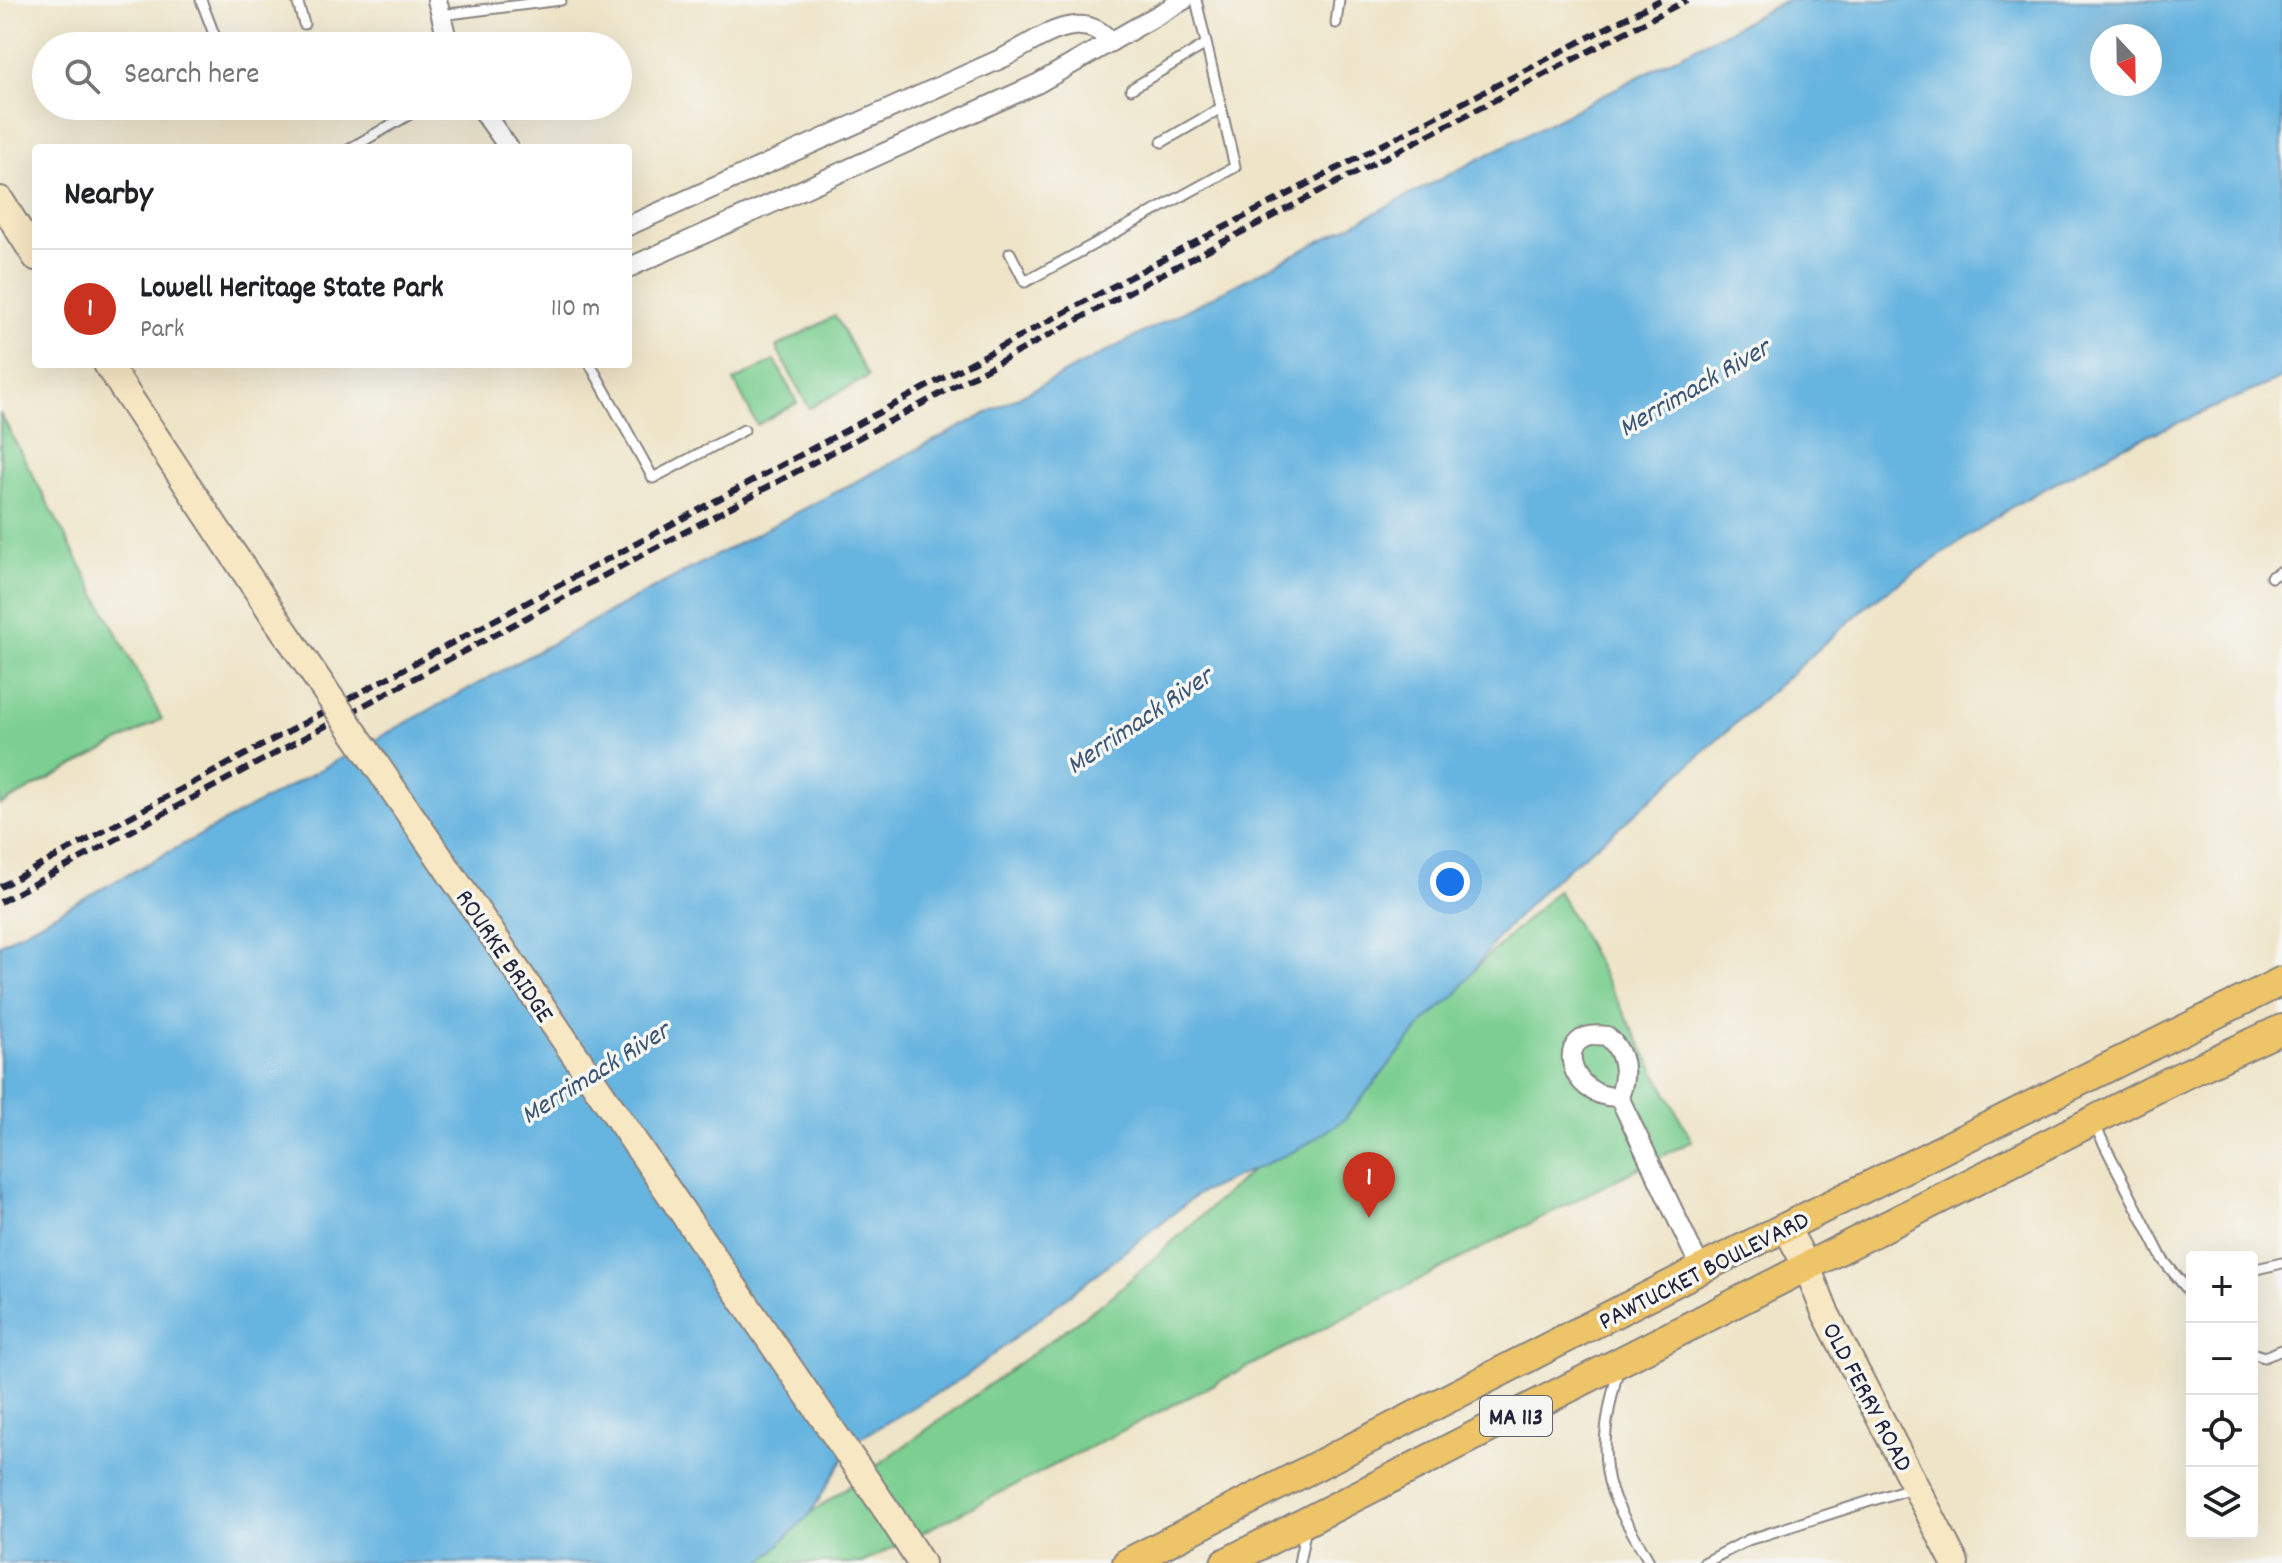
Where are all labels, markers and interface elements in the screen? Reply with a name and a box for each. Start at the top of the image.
north arrow [2090,24,2162,96]
search box [32,32,632,120]
icon: search [60,54,104,98]
text: Search here [124,55,260,98]
text: Nearby [64,172,153,221]
text: Lowell Heritage State Park [140,269,443,312]
text: 1 [87,291,93,328]
text: 110 m [551,291,600,328]
text: Park [140,312,184,349]
water label: Merrimack River [1612,329,1782,450]
water label: Merrimack River [1059,657,1225,787]
your location [1430,862,1470,902]
street label: ROURKE BRIDGE [445,883,562,1031]
water label: Merrimack River [514,1012,682,1137]
pin: 1 [1343,1152,1395,1218]
street label: PAWTUCKET BOULEVARD [1593,1203,1816,1341]
map controls [2186,1251,2258,1539]
button: + [2186,1251,2258,1323]
street label: OLD FERRY ROAD [1811,1316,1921,1479]
button: − [2186,1323,2258,1395]
button: locate [2186,1395,2258,1467]
road number: MA 113 [1480,1396,1552,1436]
button: layers [2186,1467,2258,1539]

